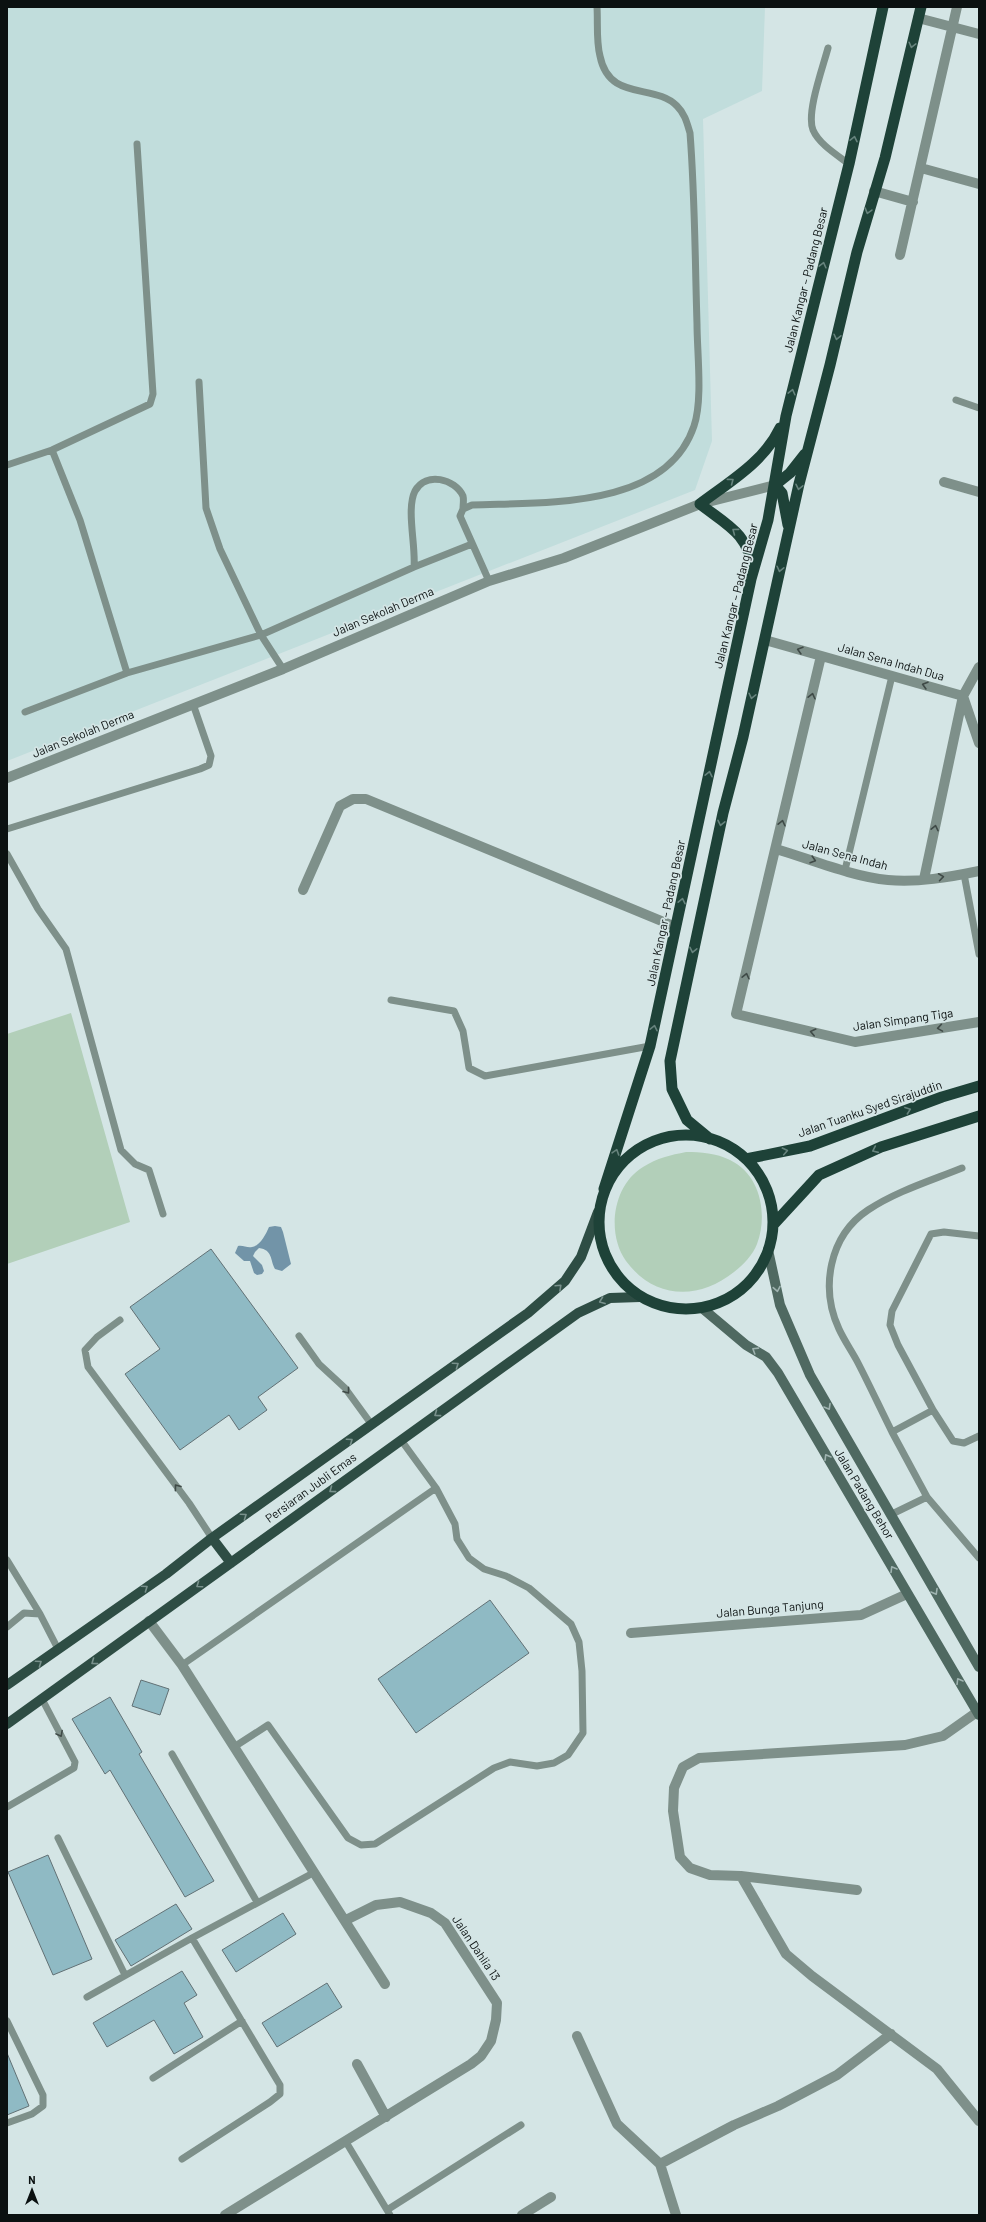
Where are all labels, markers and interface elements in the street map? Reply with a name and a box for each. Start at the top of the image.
one-way arrow [908,42,916,48]
one-way arrow [850,136,858,142]
street label: Jalan Kangar – Padang Besar [780,205,830,354]
one-way arrow [864,208,873,215]
one-way arrow [818,262,826,268]
one-way arrow [833,334,841,341]
one-way arrow [787,388,795,395]
one-way arrow [727,479,734,486]
one-way arrow [795,484,803,490]
street label: Jalan Kangar – Padang Besar [710,521,760,670]
one-way arrow [733,529,740,536]
one-way arrow [777,566,785,573]
street label: Jalan Sekolah Derma [330,583,435,639]
street label: Jalan Sena Indah Dua [836,639,946,683]
one-way arrow [797,646,804,655]
one-way arrow [922,681,929,690]
one-way arrow [748,693,757,700]
one-way arrow [807,693,816,700]
street label: Jalan Sekolah Derma [30,706,136,760]
one-way arrow [704,771,712,777]
one-way arrow [717,819,725,826]
one-way arrow [778,819,786,826]
one-way arrow [930,824,938,831]
street label: Jalan Sena Indah [801,836,890,872]
street label: Jalan Kangar – Padang Besar [643,838,688,987]
one-way arrow [810,855,817,864]
one-way arrow [937,873,944,882]
one-way arrow [677,898,685,904]
one-way arrow [690,946,698,953]
one-way arrow [741,973,749,979]
street label: Jalan Simpang Tiga [852,1005,954,1033]
one-way arrow [937,1023,944,1032]
one-way arrow [649,1025,657,1031]
one-way arrow [810,1028,817,1037]
street label: Jalan Tuanku Syed Sirajuddin [796,1077,943,1139]
one-way arrow [904,1106,911,1114]
one-way arrow [872,1145,879,1153]
one-way arrow [781,1147,788,1155]
one-way arrow [611,1149,620,1156]
one-way arrow [554,1284,562,1291]
one-way arrow [772,1285,781,1292]
one-way arrow [598,1297,605,1305]
one-way arrow [752,1348,759,1355]
one-way arrow [452,1362,459,1370]
one-way arrow [342,1387,349,1394]
one-way arrow [824,1403,831,1410]
one-way arrow [434,1409,441,1417]
one-way arrow [346,1438,353,1445]
street label: Jalan Padang Behor [832,1446,898,1542]
street label: Persiaran Jubli Emas [262,1449,359,1525]
one-way arrow [824,1454,832,1461]
one-way arrow [175,1485,182,1492]
one-way arrow [329,1485,336,1492]
one-way arrow [240,1513,247,1521]
one-way arrow [890,1566,898,1573]
one-way arrow [196,1580,203,1588]
one-way arrow [141,1586,148,1593]
one-way arrow [931,1588,938,1595]
street label: Jalan Bunga Tanjung [716,1596,824,1620]
one-way arrow [92,1657,99,1664]
one-way arrow [34,1661,41,1668]
one-way arrow [957,1678,964,1685]
one-way arrow [55,1729,63,1737]
street label: Jalan Dahlia 13 [450,1912,504,1983]
north arrow [12,2170,52,2210]
text: N [28,2173,36,2186]

